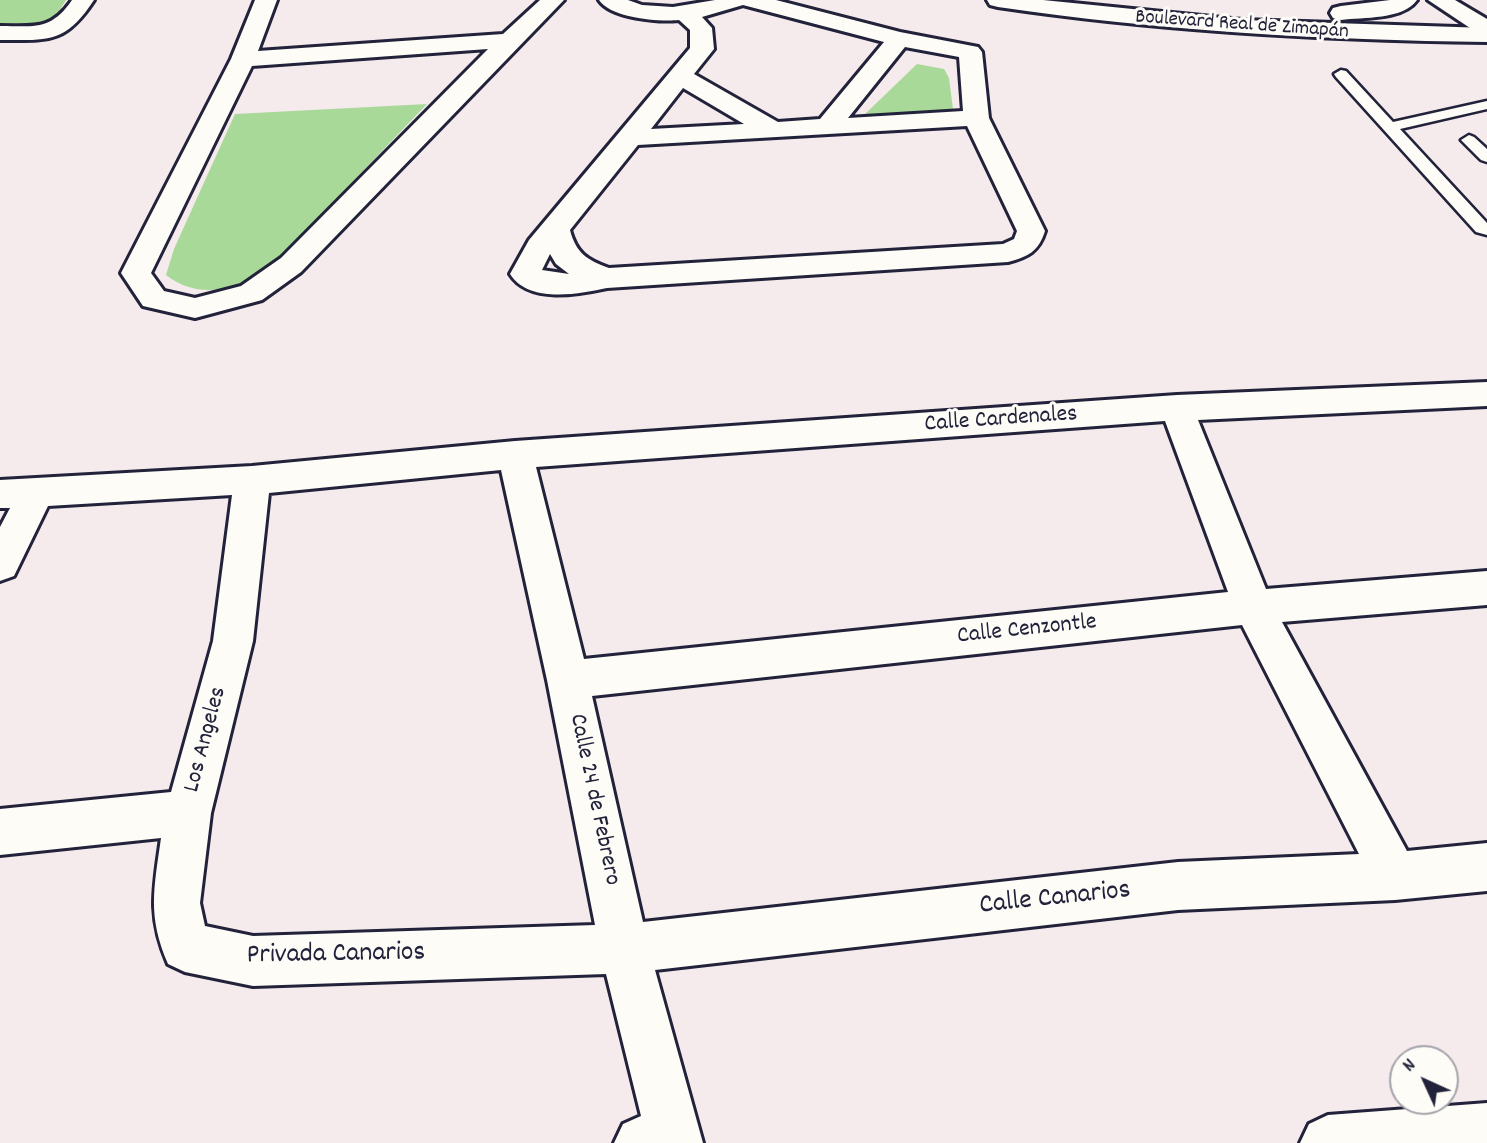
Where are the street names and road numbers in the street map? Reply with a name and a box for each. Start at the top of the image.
street label: Boulevard Real de Zimapán [1134,6,1350,46]
street label: Calle Cardenales [924,401,1078,441]
street label: Calle Cenzontle [956,609,1098,653]
street label: Los Angeles [179,684,235,796]
street label: Calle 24 de Febrero [561,712,625,888]
street label: Calle Canarios [978,875,1132,925]
street label: Privada Canarios [246,938,426,974]

